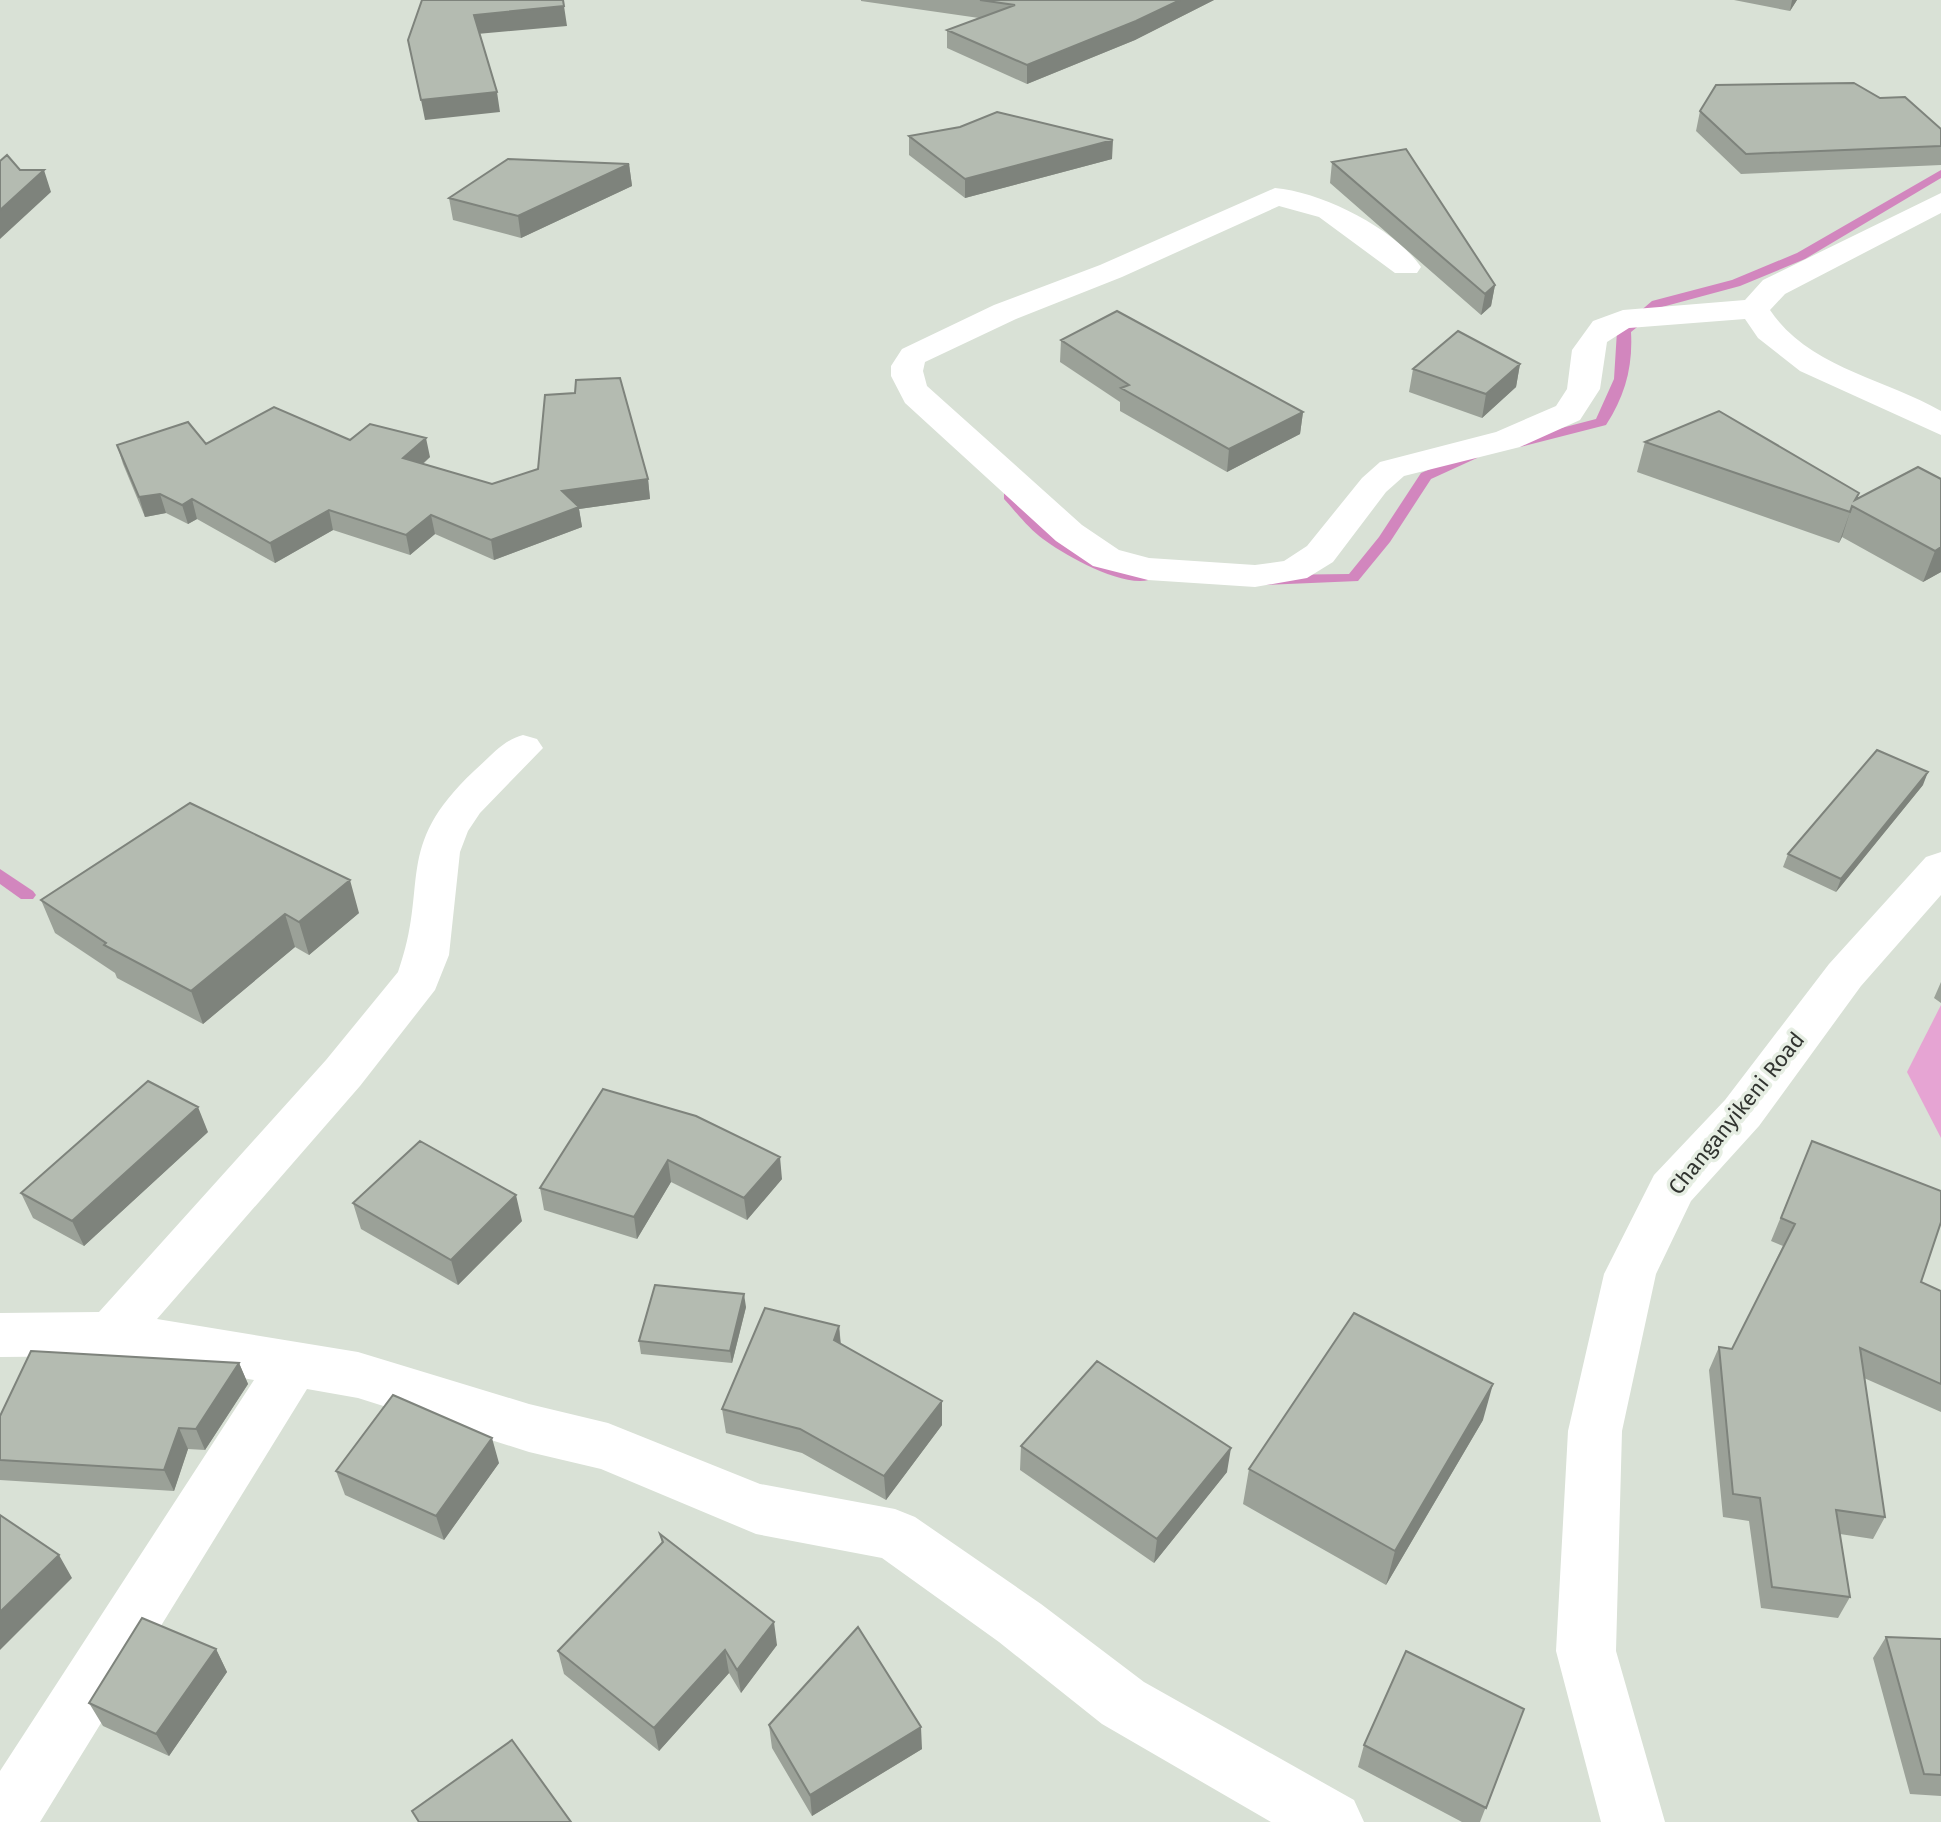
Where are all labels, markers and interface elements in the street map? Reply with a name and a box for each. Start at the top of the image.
street label: Changanyikeni Road [1663,1027,1810,1200]

